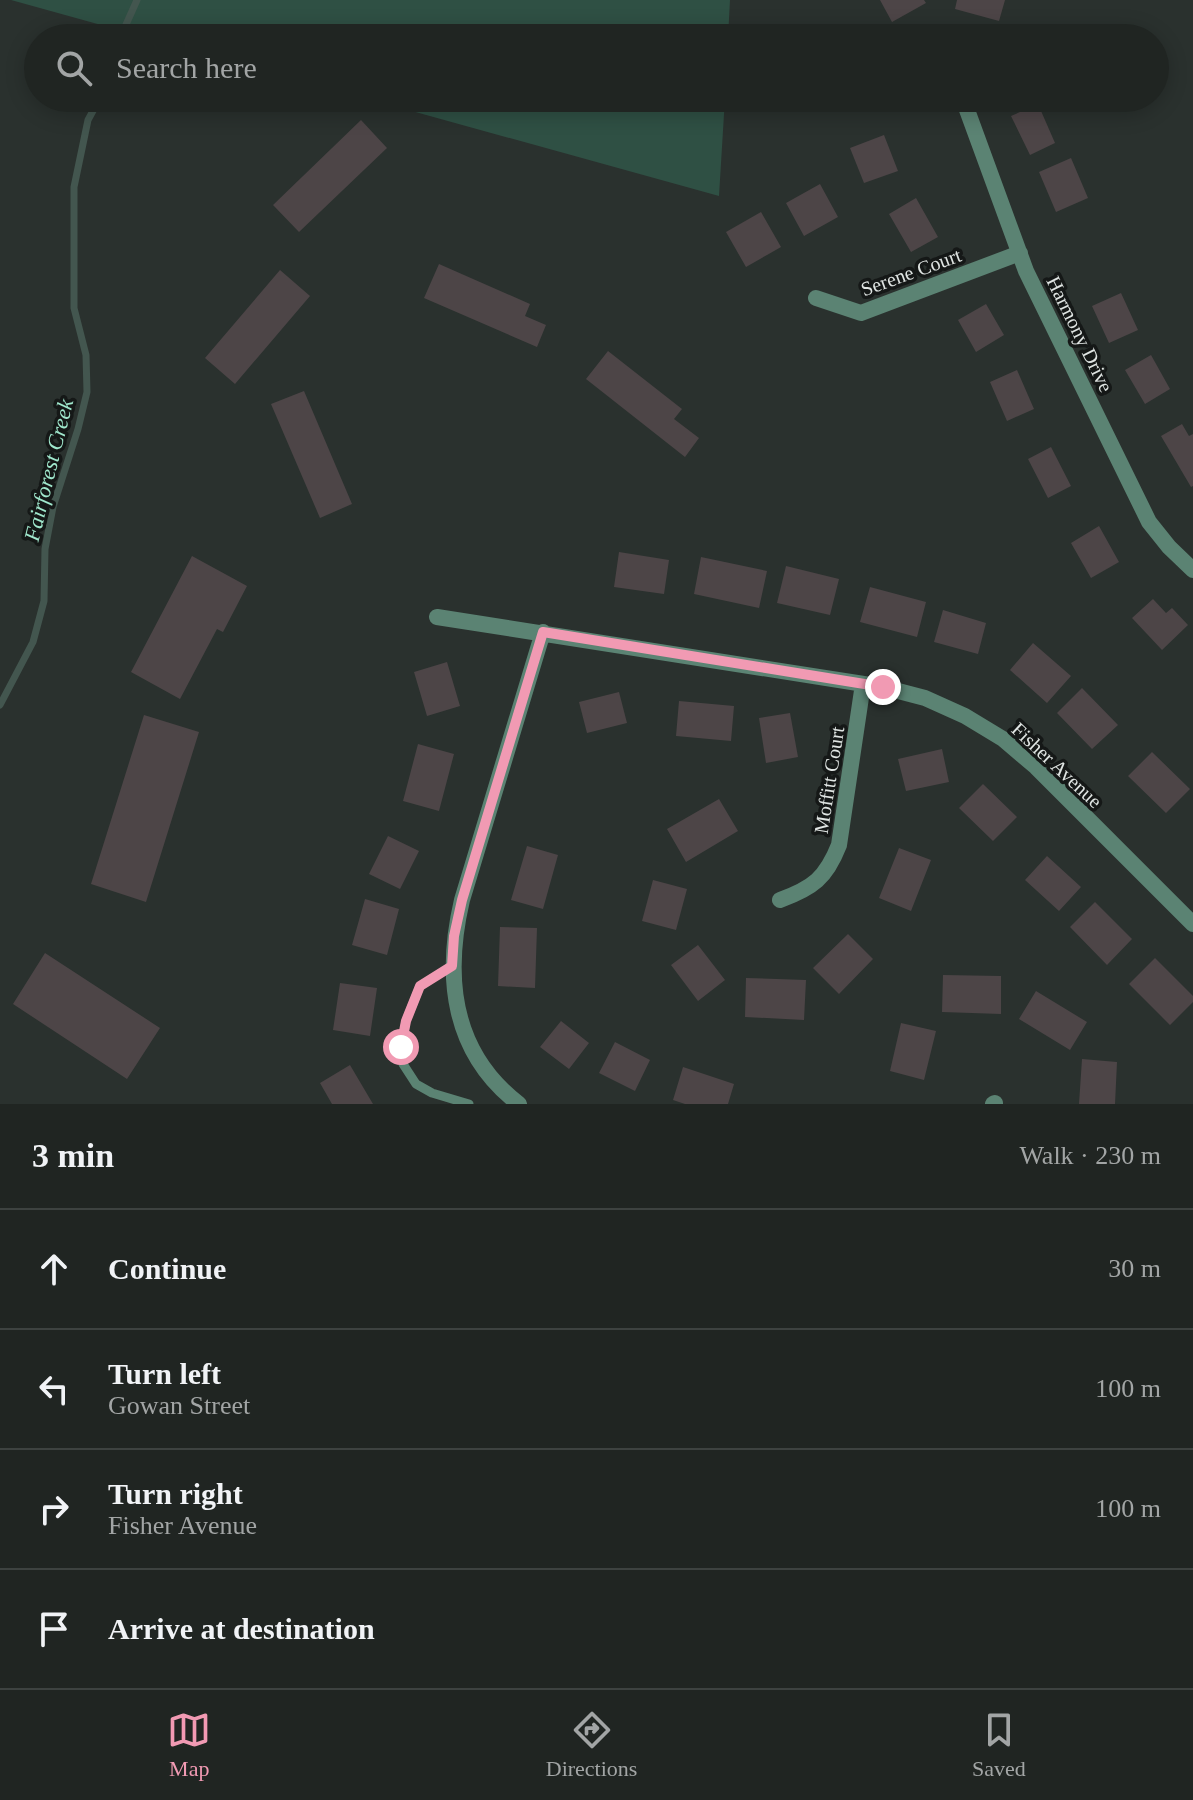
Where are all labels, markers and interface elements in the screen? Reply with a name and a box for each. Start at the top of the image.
search box [24,24,1169,112]
icon: search [52,46,96,90]
text: Search here [116,51,257,84]
street label: Serene Court [858,244,964,300]
street label: Harmony Drive [1042,273,1118,396]
water label: Fairforest Creek [18,395,79,545]
route end [865,669,901,705]
street label: Fisher Avenue [1008,718,1107,812]
street label: Moffitt Court [810,725,848,835]
route start [383,1029,419,1065]
text: 3 min [32,1137,114,1174]
text: Walk · 230 m [1019,1141,1161,1170]
icon: ahead [32,1247,76,1291]
text: Continue [108,1252,226,1285]
text: 30 m [1108,1254,1161,1283]
text: Turn left [108,1357,221,1390]
icon: left [32,1367,76,1411]
text: 100 m [1095,1374,1161,1403]
text: Gowan Street [108,1391,250,1420]
text: Turn right [108,1477,243,1510]
icon: right [32,1487,76,1531]
text: 100 m [1095,1494,1161,1523]
text: Fisher Avenue [108,1511,257,1540]
icon: arrive [32,1607,76,1651]
text: Arrive at destination [108,1612,375,1645]
tab: Map [167,1708,211,1782]
tab: Directions [546,1708,637,1782]
tab: Saved [972,1708,1026,1782]

